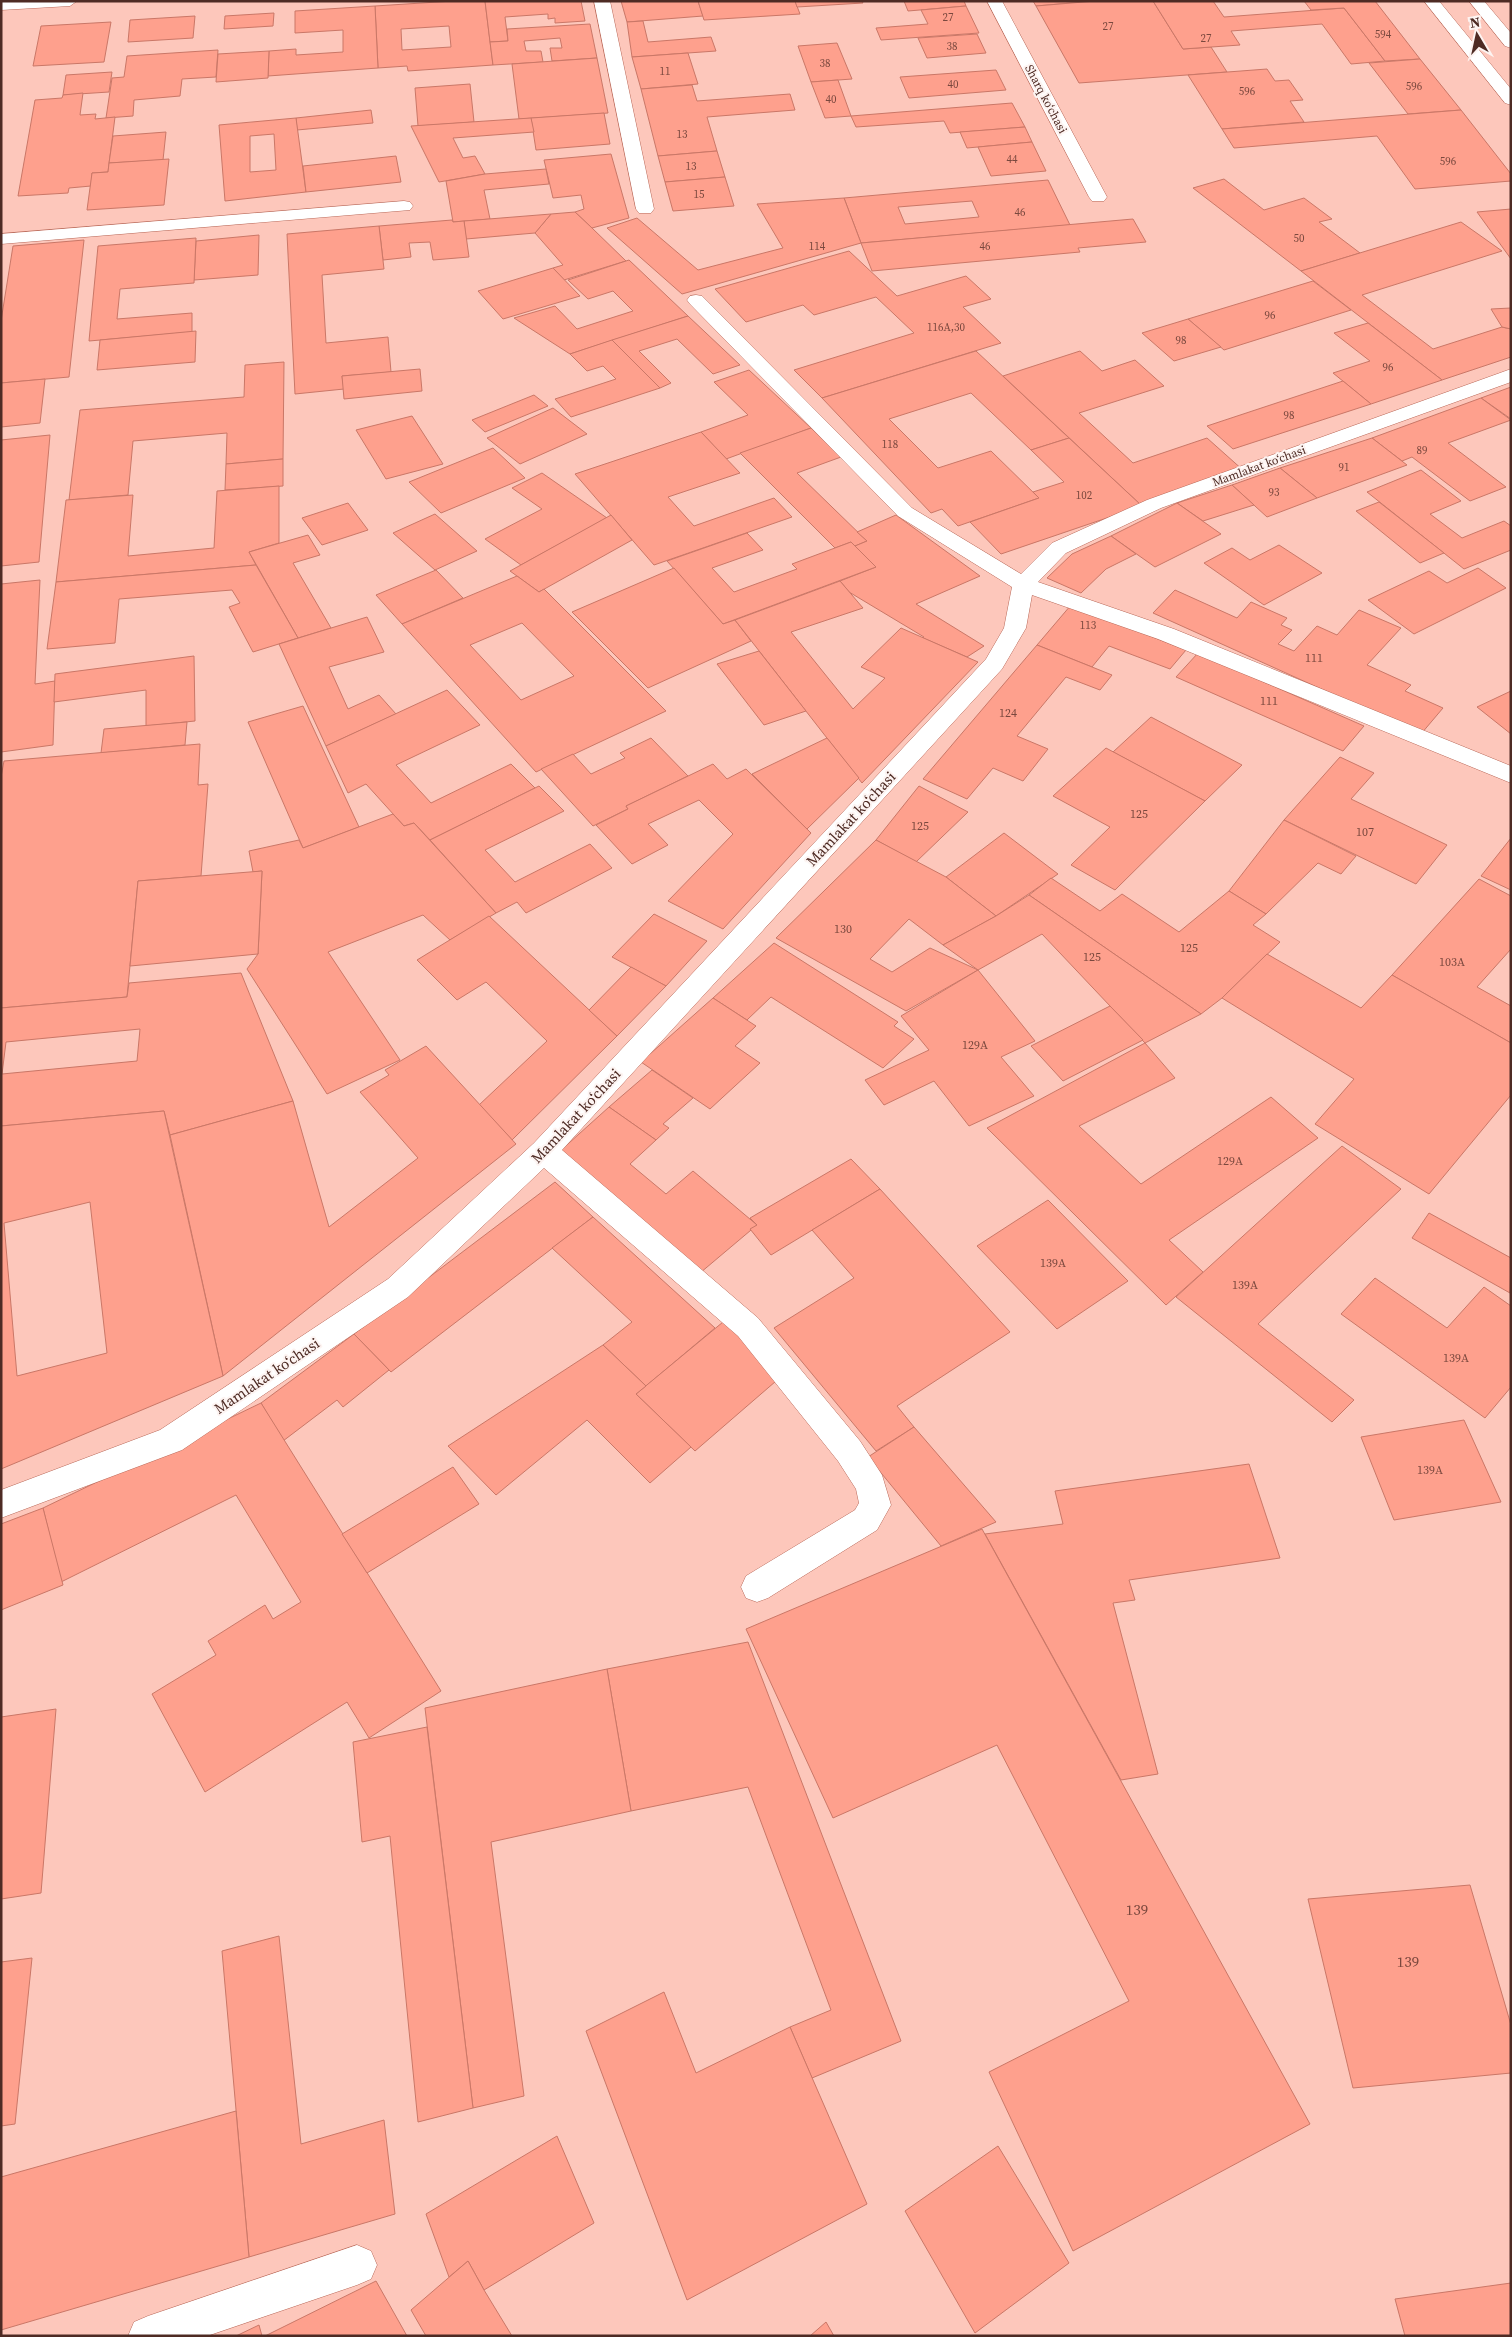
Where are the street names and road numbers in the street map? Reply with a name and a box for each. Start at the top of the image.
street label: Sharq koʻchasi [1021,62,1071,137]
street label: Mamlakat koʻchasi [1210,442,1308,490]
street label: Mamlakat koʻchasi [801,767,900,871]
street label: Mamlakat koʻchasi [526,1064,625,1168]
street label: Mamlakat koʻchasi [210,1333,324,1419]

